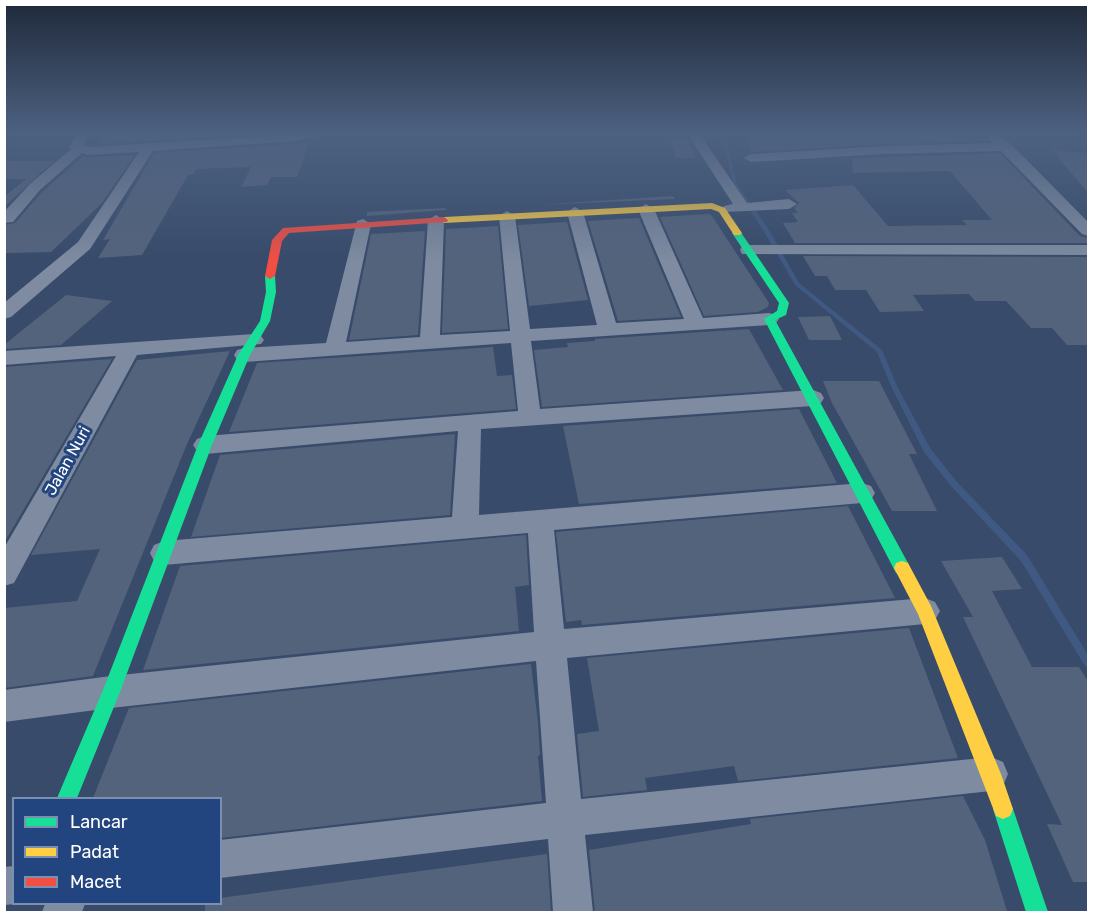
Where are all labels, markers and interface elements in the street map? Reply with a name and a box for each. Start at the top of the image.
street label: Jalan Nuri [41,423,95,499]
legend [12,797,222,905]
text: Lancar [70,811,128,833]
text: Padat [70,841,119,863]
text: Macet [70,871,121,893]

